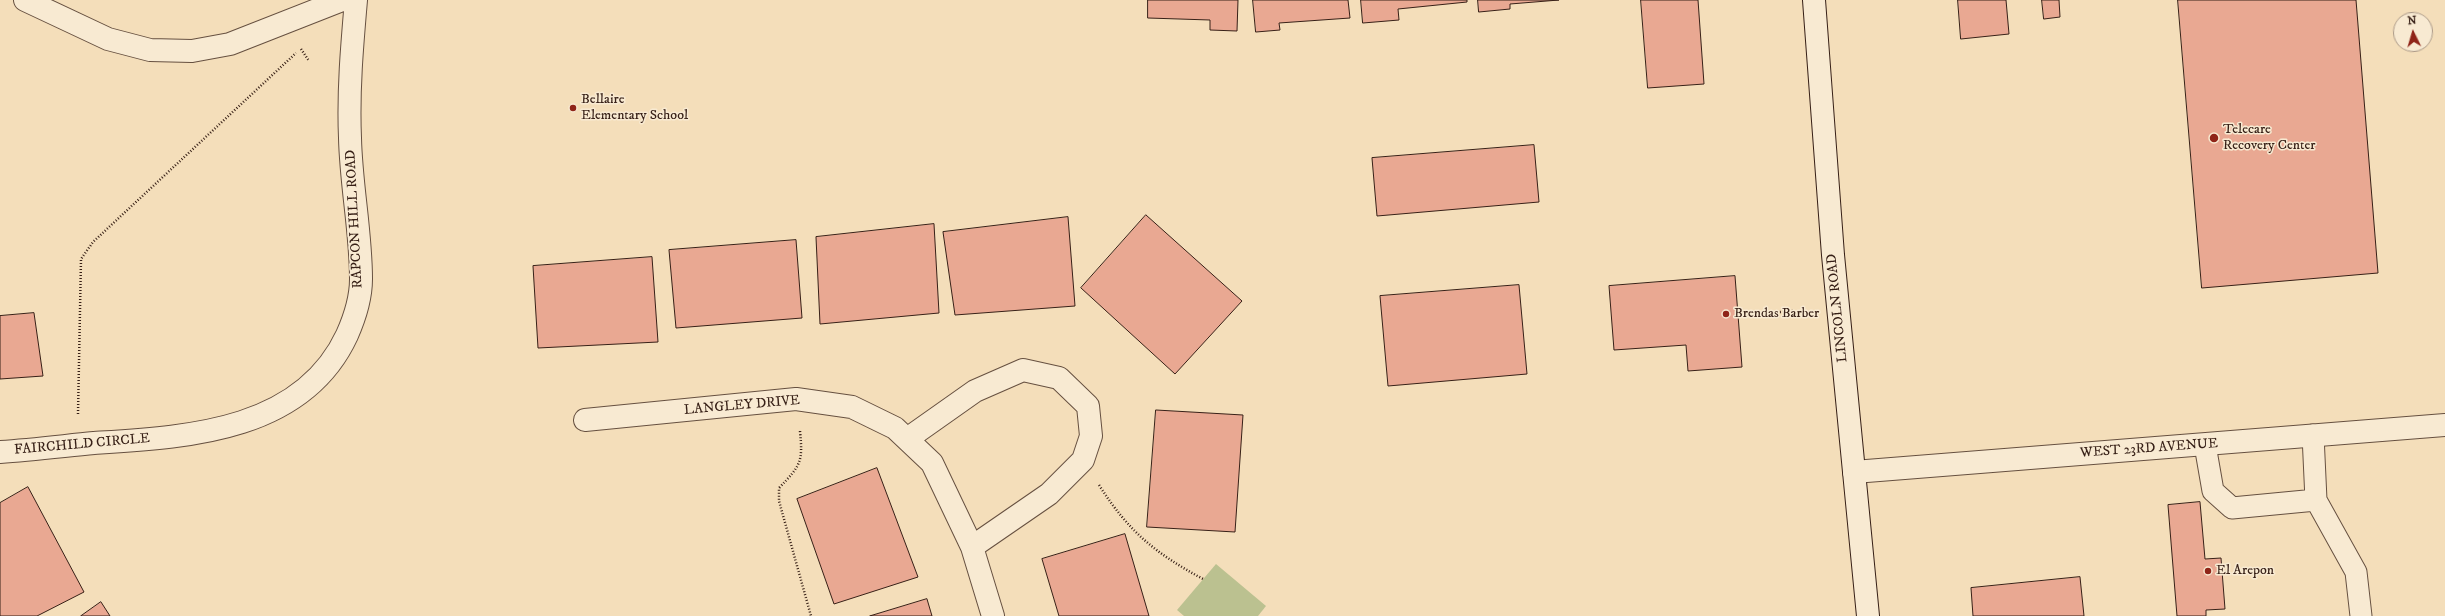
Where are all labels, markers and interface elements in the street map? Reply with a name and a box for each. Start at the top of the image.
north arrow [2393,12,2433,52]
text: N [2407,14,2417,28]
place label: Bellaire Elementary School [581,92,688,124]
marker: Bellaire Elementary School [568,103,578,113]
place label: Telecare Recovery Center [2223,122,2315,154]
marker: Telecare Recovery Center [2208,132,2220,144]
street label: RAPCON HILL ROAD [343,149,367,289]
street label: LINCOLN ROAD [1824,253,1852,363]
place label: Brendas Barber [1734,306,1819,322]
marker: Brendas Barber [1721,309,1731,319]
street label: LANGLEY DRIVE [683,393,801,419]
street label: FAIRCHILD CIRCLE [14,431,150,459]
street label: WEST 23RD AVENUE [2080,436,2218,462]
place label: El Arepon [2216,563,2274,579]
marker: El Arepon [2203,566,2213,576]

